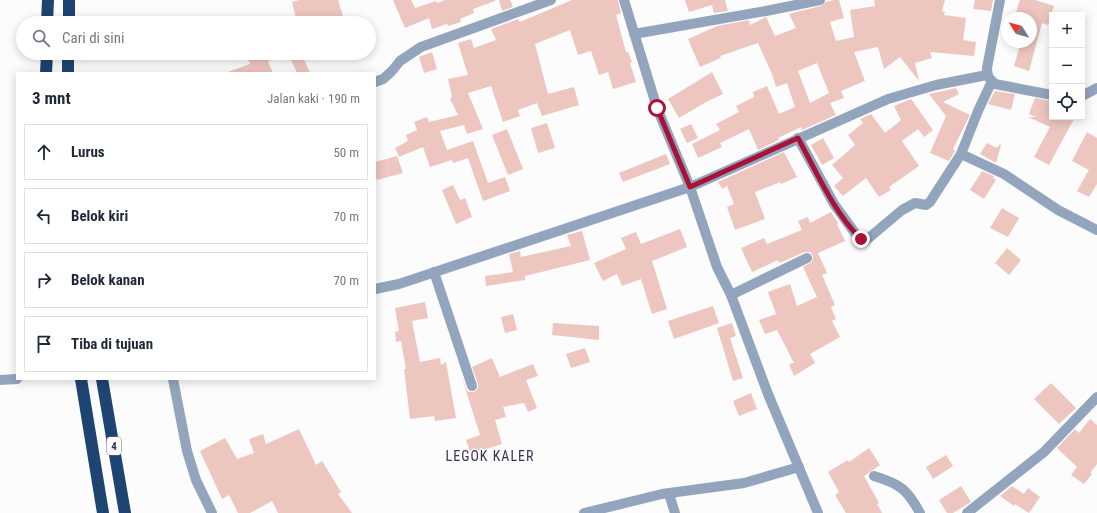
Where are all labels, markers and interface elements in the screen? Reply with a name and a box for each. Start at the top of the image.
north arrow [1001,12,1037,48]
map controls [1049,12,1085,120]
button: + [1049,12,1085,48]
search box [16,16,376,60]
icon: search [30,27,52,49]
text: Cari di sini [62,29,124,47]
button: − [1049,48,1085,84]
button: locate [1049,84,1085,120]
text: 3 mnt [32,88,71,108]
text: Jalan kaki · 190 m [267,91,360,106]
route start [648,99,666,117]
icon: ahead [33,141,55,163]
text: Lurus [71,143,105,161]
text: 50 m [333,145,359,160]
icon: left [33,205,55,227]
text: Belok kiri [71,207,128,225]
text: 70 m [333,209,359,224]
route end [852,230,870,248]
icon: right [33,269,55,291]
text: Belok kanan [71,271,145,289]
text: 70 m [333,273,359,288]
icon: arrive [33,333,55,355]
text: Tiba di tujuan [71,335,153,353]
road number: 4 [107,437,121,455]
district label: LEGOK KALER [446,448,534,464]

